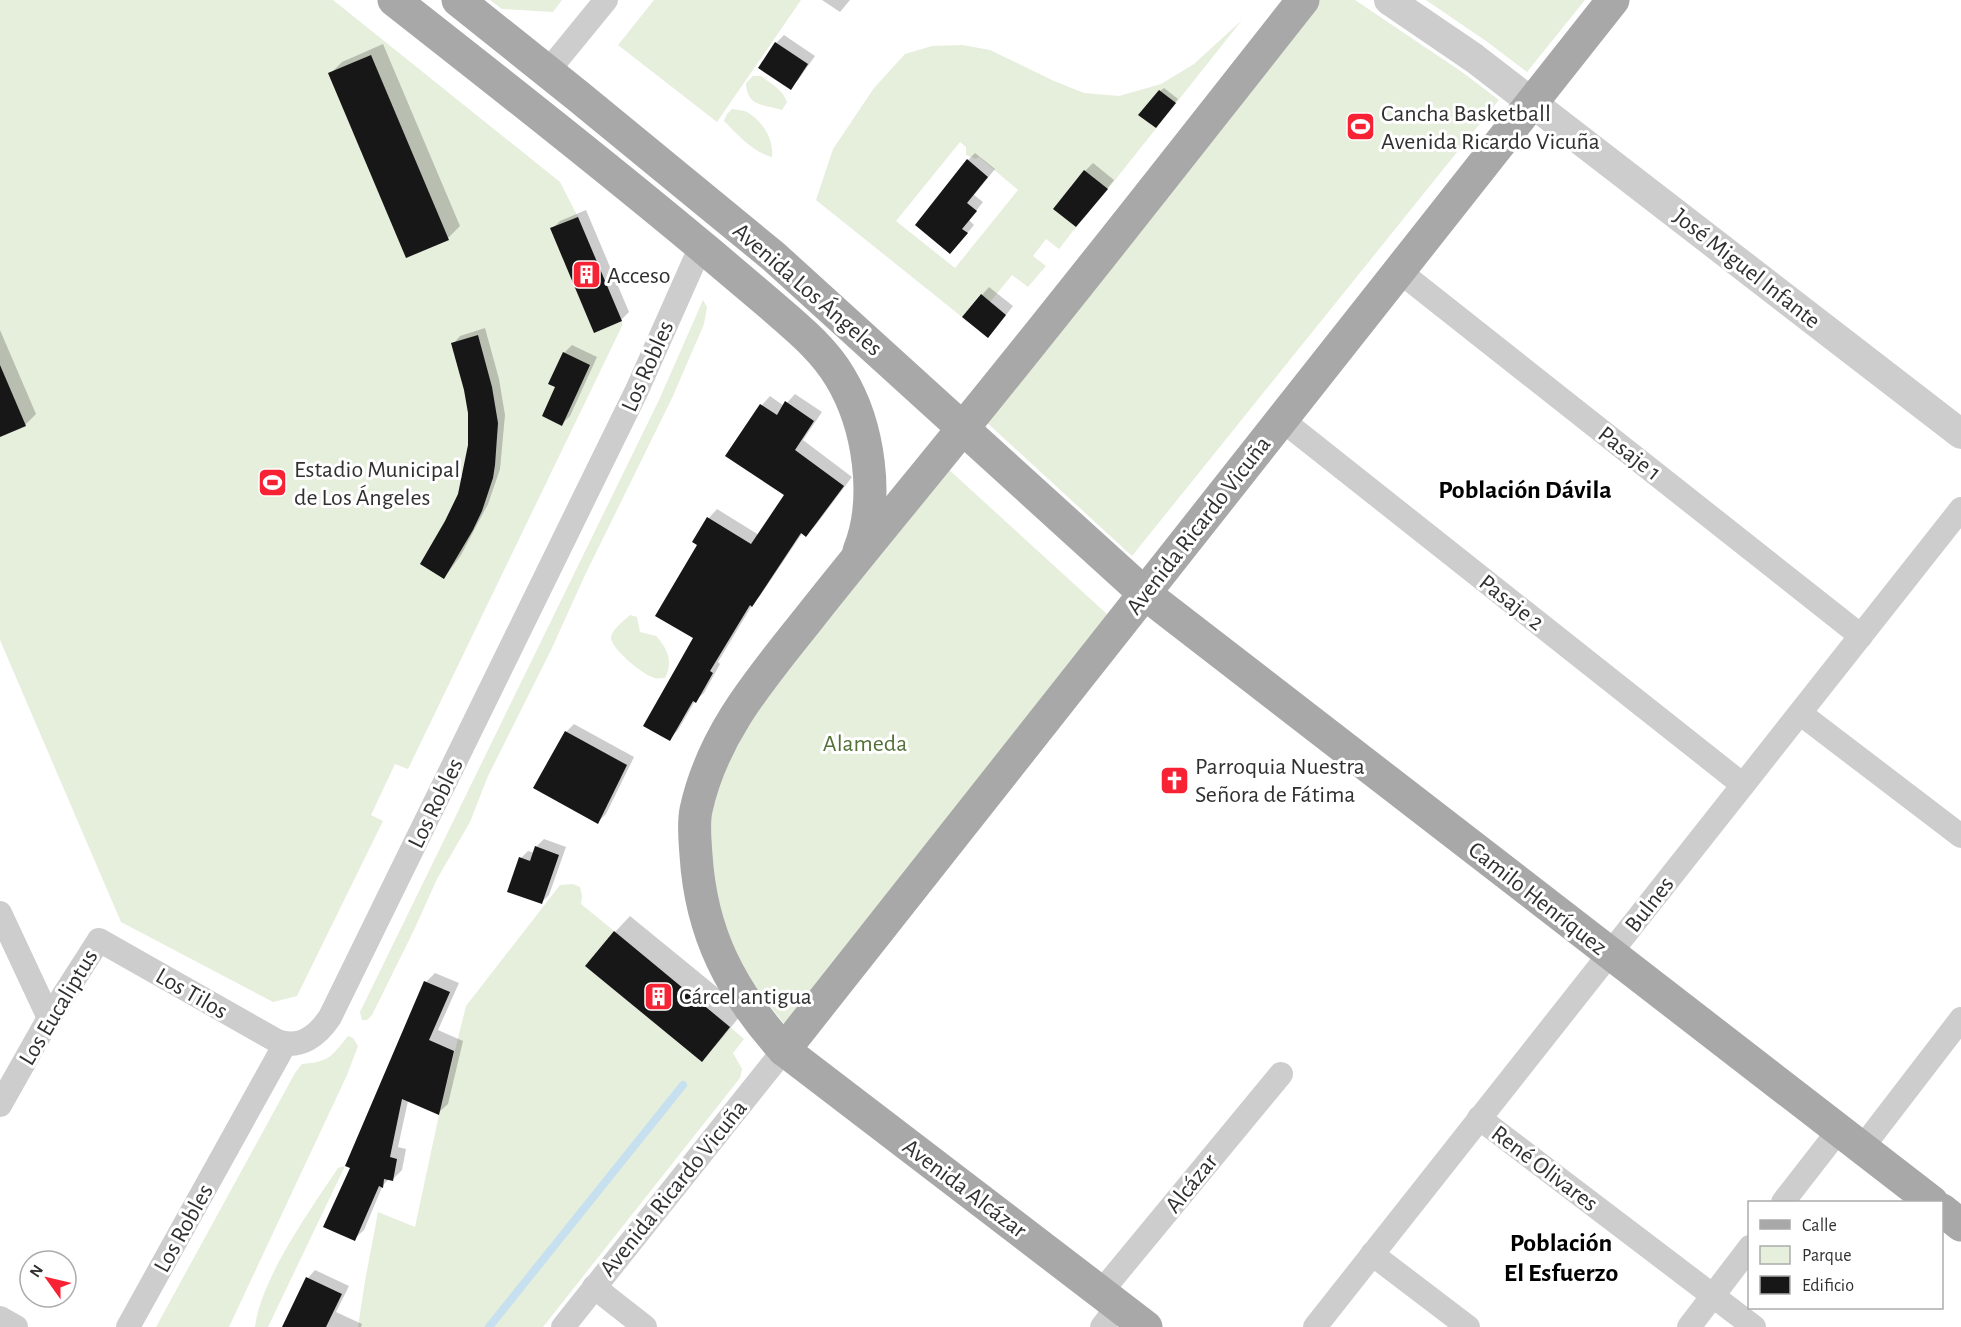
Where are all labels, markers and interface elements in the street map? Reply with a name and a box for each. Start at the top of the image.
place label: Cancha Basketball Avenida Ricardo Vicuña [1381,102,1600,154]
sports icon: Cancha Basketball Avenida Ricardo Vicuña [1344,111,1376,143]
street label: José Miguel Infante [1668,204,1824,333]
street label: Avenida Los Ángeles [728,217,888,361]
building icon: Acceso [570,259,602,291]
place label: Acceso [607,264,671,288]
street label: Los Robles [617,317,679,415]
street label: Pasaje 1 [1593,422,1665,486]
street label: Avenida Ricardo Vicuña [1122,432,1276,619]
place label: Estadio Municipal de Los Ángeles [294,458,460,510]
sports icon: Estadio Municipal de Los Ángeles [257,467,289,499]
district label: Población Dávila [1438,477,1612,503]
street label: Pasaje 2 [1474,570,1548,635]
park label: Alameda [823,732,907,756]
street label: Los Robles [404,755,468,852]
place label: Parroquia Nuestra Señora de Fátima [1195,755,1365,807]
church icon: Parroquia Nuestra Señora de Fátima [1158,764,1190,796]
street label: Camilo Henríquez [1464,838,1611,960]
street label: Bulnes [1621,872,1679,937]
street label: Los Eucaliptus [15,945,103,1070]
street label: Los Tilos [152,964,231,1024]
building icon: Cárcel antigua [642,980,674,1012]
place label: Cárcel antigua [679,985,812,1009]
street label: Avenida Ricardo Vicuña [596,1096,752,1281]
street label: René Olivares [1487,1121,1602,1216]
street label: Avenida Alcázar [898,1135,1031,1243]
street label: Alcázar [1161,1149,1223,1218]
street label: Los Robles [150,1180,218,1277]
legend [1748,1201,1943,1309]
text: Calle [1802,1217,1837,1235]
district label: Población El Esfuerzo [1504,1230,1618,1286]
text: Parque [1802,1247,1851,1265]
north arrow [18,1249,78,1309]
text: N [27,1262,46,1280]
text: Edificio [1802,1277,1854,1295]

